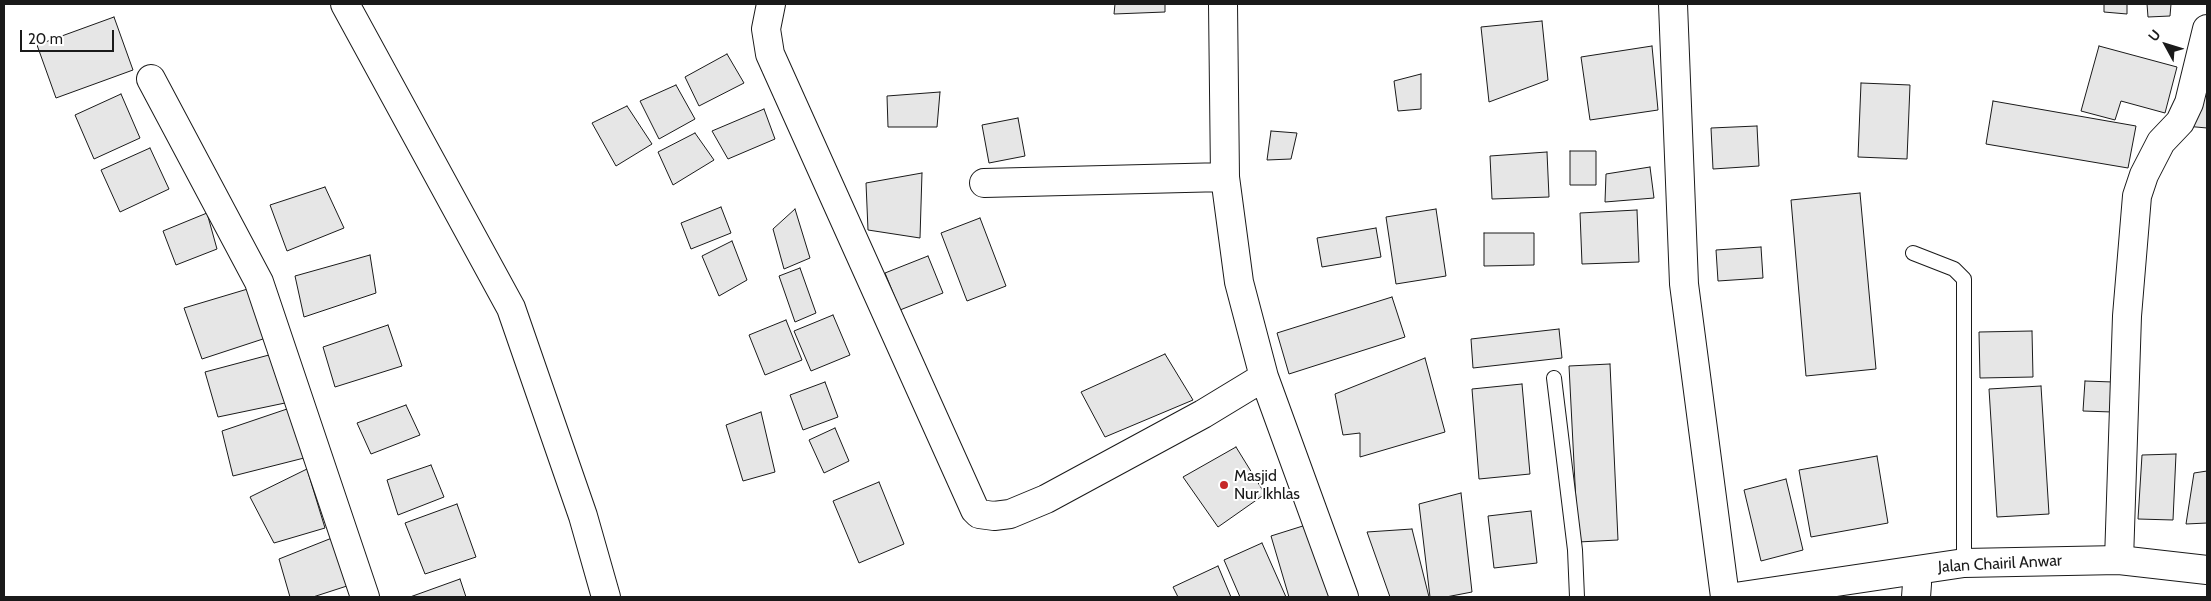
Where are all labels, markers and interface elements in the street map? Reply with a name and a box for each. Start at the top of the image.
scale bar [22,20,116,52]
north arrow [2141,20,2191,70]
text: U [2144,26,2165,45]
text: 20 m [28,30,63,48]
place label: Masjid Nur Ikhlas [1234,466,1300,504]
marker: Masjid Nur Ikhlas [1218,479,1230,491]
street label: Jalan Chairil Anwar [1938,551,2062,577]

